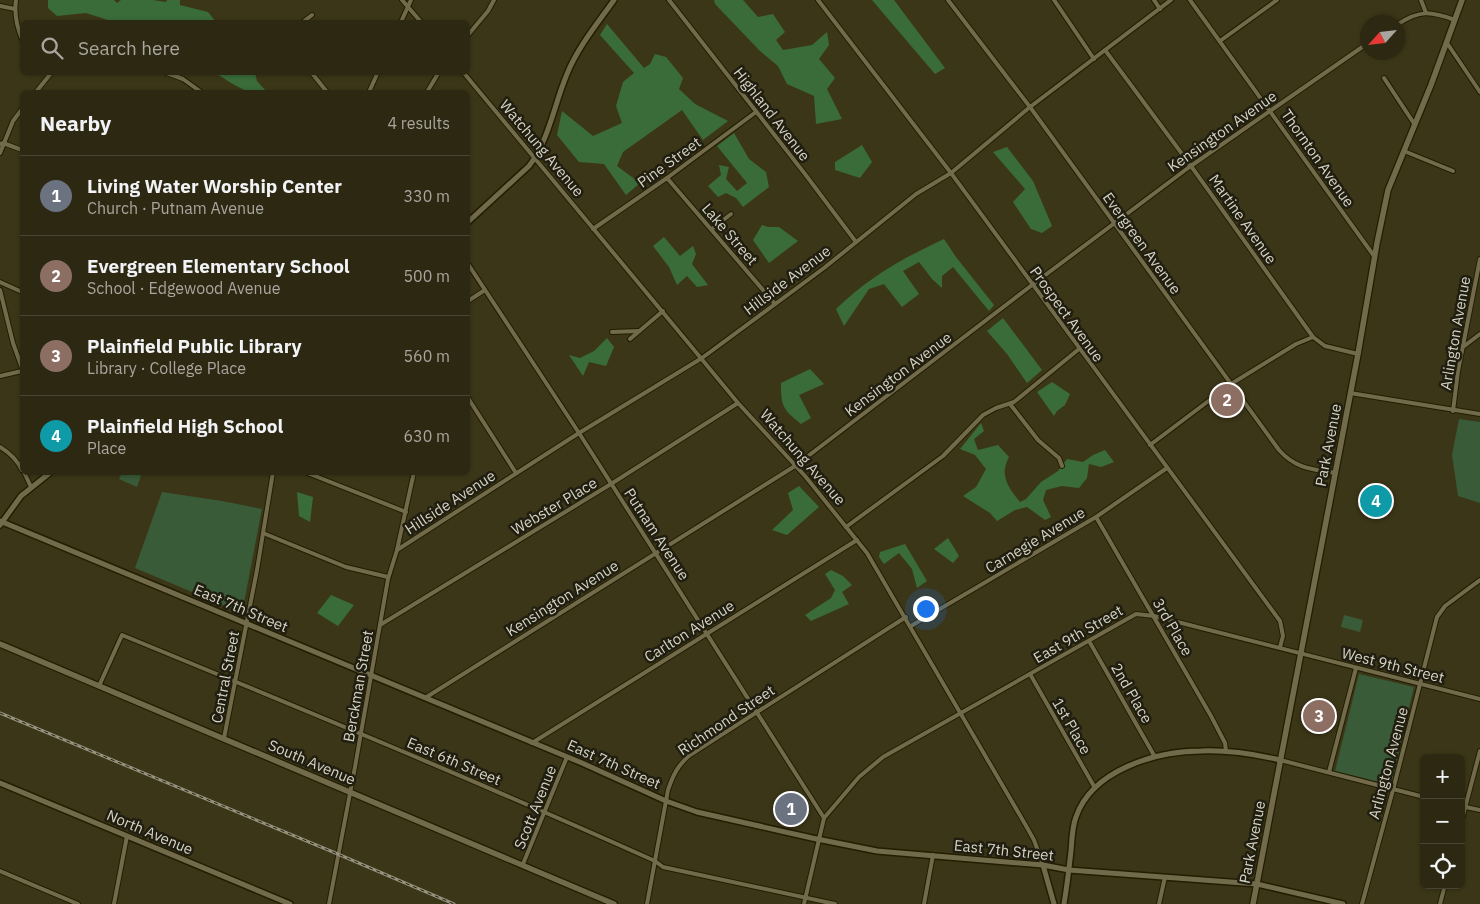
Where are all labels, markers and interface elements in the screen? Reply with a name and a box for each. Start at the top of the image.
north arrow [1360,15,1405,60]
search box [20,20,470,75]
icon: search [38,34,66,62]
text: Search here [78,36,180,60]
street label: Highland Avenue [730,63,814,165]
street label: Kensington Avenue [1164,86,1280,176]
street label: Watchung Avenue [496,96,588,200]
street label: Thornton Avenue [1277,105,1359,211]
text: Nearby [40,109,111,137]
text: 4 results [387,113,450,133]
street label: Pine Street [633,132,705,192]
street label: Martine Avenue [1205,170,1281,268]
text: Living Water Worship Center [87,174,342,198]
text: 1 [51,186,61,206]
text: 330 m [403,186,450,206]
street label: Evergreen Avenue [1099,188,1185,298]
text: Church · Putnam Avenue [87,198,264,218]
street label: Lake Street [698,199,762,269]
street label: Hillside Avenue [740,241,834,319]
text: Evergreen Elementary School [87,254,350,278]
street label: Prospect Avenue [1026,263,1108,365]
text: 2 [51,266,61,286]
text: 500 m [403,266,450,286]
street label: Arlington Avenue [1436,275,1474,391]
text: School · Edgewood Avenue [87,278,281,298]
street label: Kensington Avenue [841,328,955,420]
text: Plainfield Public Library [87,334,302,358]
text: 3 [51,346,61,366]
text: 560 m [403,346,450,366]
text: Library · College Place [87,358,246,378]
pin: 2 [1211,381,1243,419]
street label: Park Avenue [1311,402,1345,488]
street label: Watchung Avenue [756,405,850,509]
text: Plainfield High School [87,414,283,438]
text: 4 [51,426,61,446]
text: 630 m [403,426,450,446]
text: Place [87,438,126,458]
street label: Hillside Avenue [401,466,499,538]
street label: Webster Place [508,473,600,539]
pin: 4 [1360,482,1392,520]
street label: Putnam Avenue [620,484,694,584]
street label: Carnegie Avenue [982,503,1088,577]
street label: Kensington Avenue [502,556,622,640]
street label: East 7th Street [191,580,291,636]
street label: 3rd Place [1149,595,1197,659]
street label: Carlton Avenue [640,596,738,666]
your location [913,596,939,622]
street label: East 9th Street [1030,601,1126,667]
street label: Central Street [207,629,243,725]
street label: Berckman Street [339,629,377,743]
street label: West 9th Street [1340,643,1446,687]
street label: 2nd Place [1107,659,1157,727]
street label: Richmond Street [674,681,778,759]
street label: 1st Place [1048,694,1096,758]
pin: 3 [1303,697,1335,735]
street label: Arlington Avenue [1364,705,1412,821]
street label: East 6th Street [404,733,504,789]
street label: South Avenue [265,735,359,789]
street label: East 7th Street [564,735,664,793]
map controls [1420,754,1465,889]
button: + [1420,754,1465,799]
street label: Scott Avenue [510,762,560,852]
pin: 1 [775,790,807,828]
street label: Park Avenue [1235,799,1269,885]
button: − [1420,799,1465,844]
street label: North Avenue [104,805,196,859]
street label: East 7th Street [953,835,1055,865]
button: locate [1420,844,1465,889]

